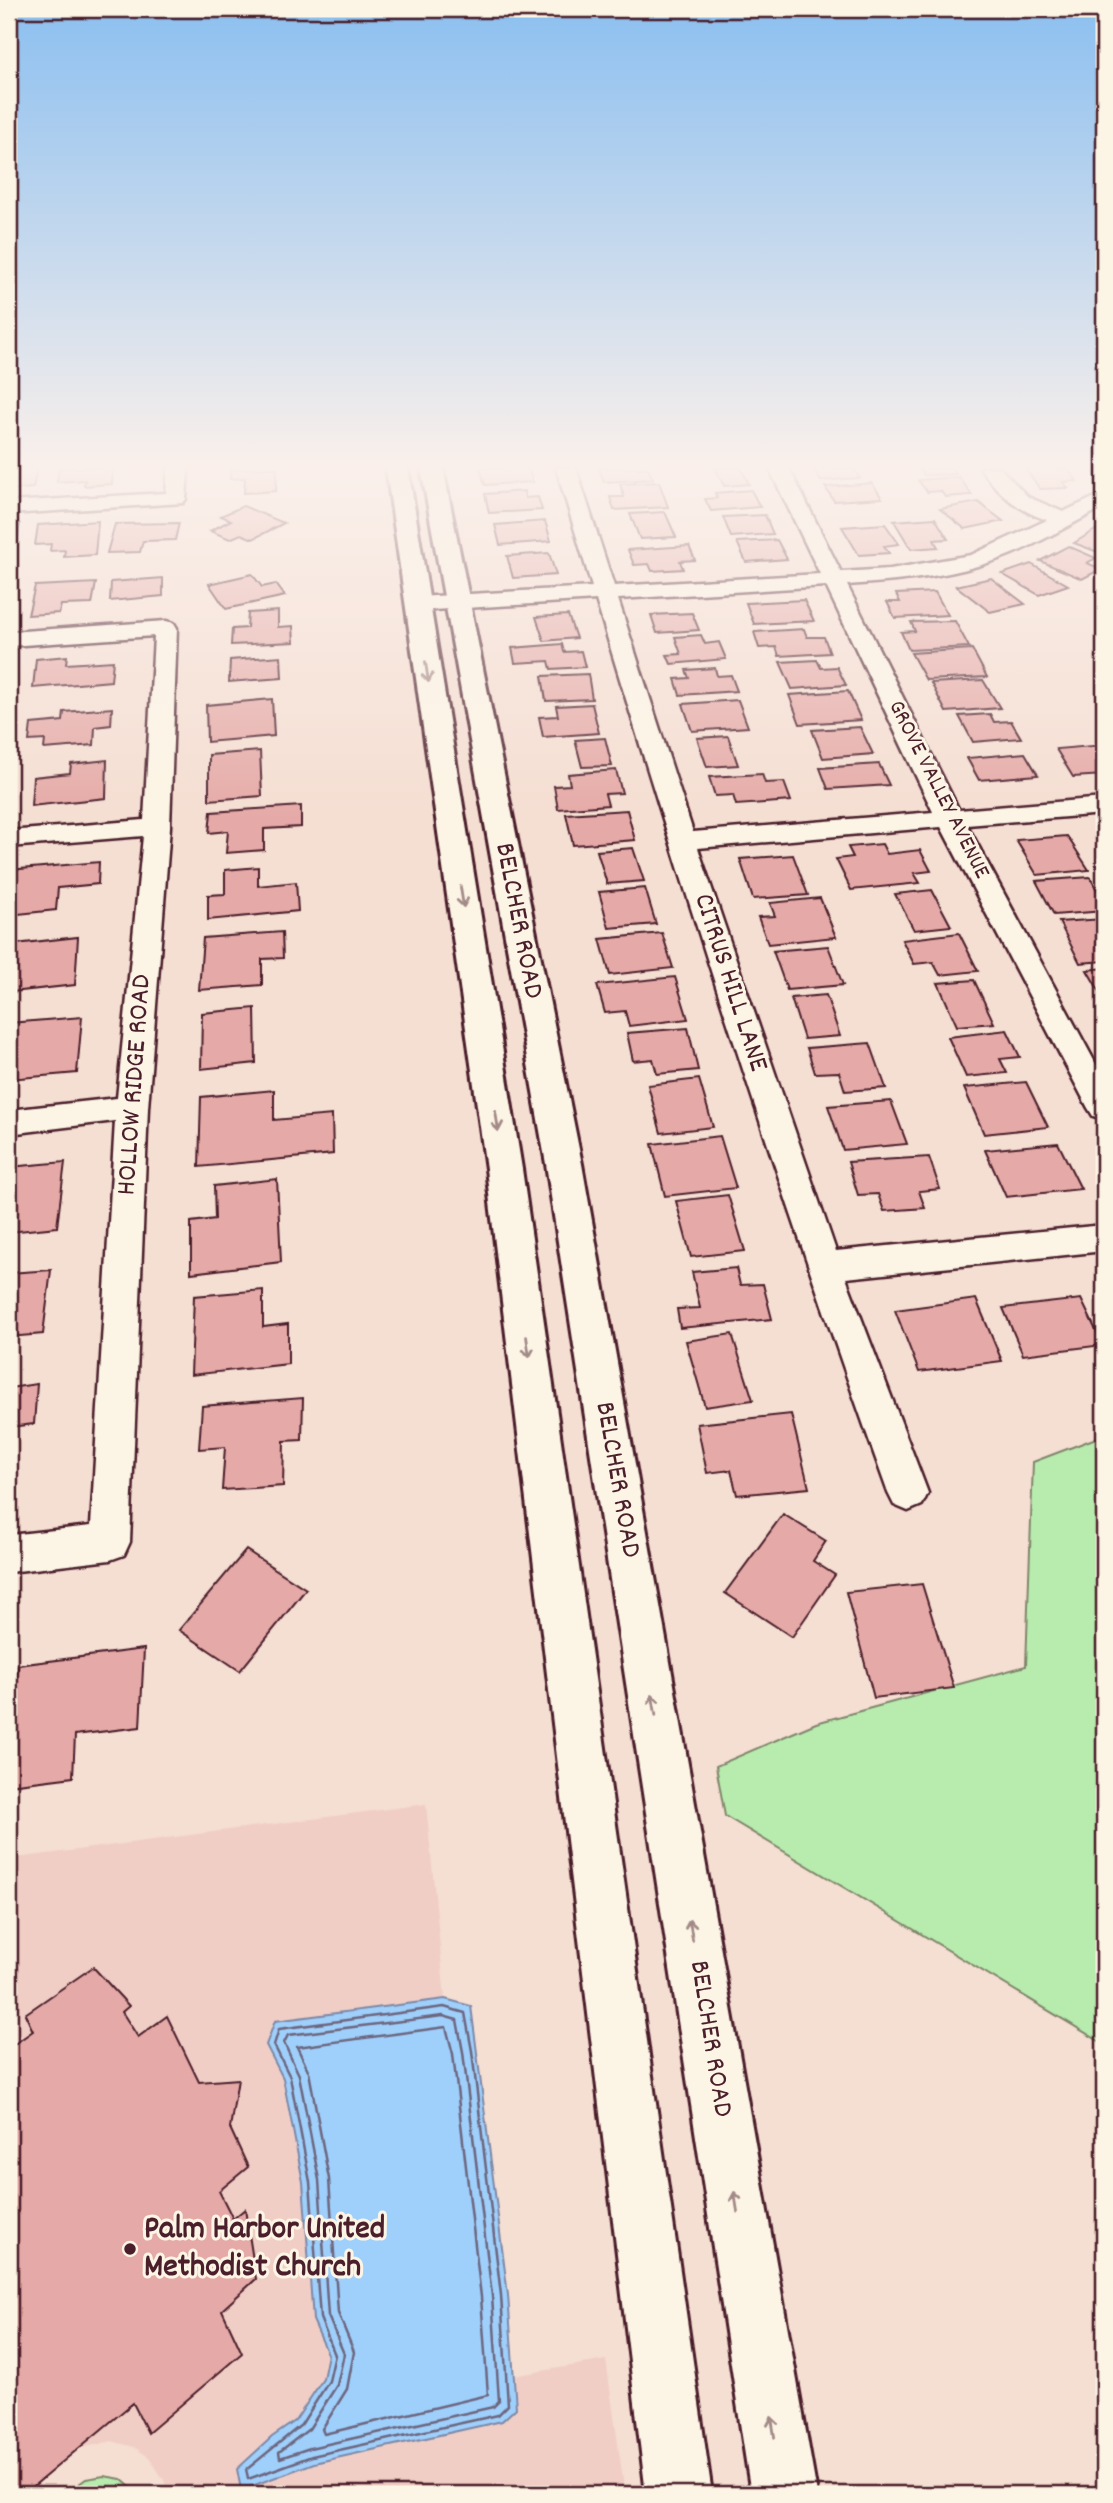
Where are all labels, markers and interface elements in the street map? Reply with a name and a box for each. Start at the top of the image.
one-way arrow [421,660,434,683]
street label: GROVE VALLEY AVENUE [879,695,998,885]
street label: BELCHER ROAD [482,840,552,1002]
one-way arrow [456,885,469,908]
street label: CITRUS HILL LANE [681,889,777,1078]
street label: HOLLOW RIDGE ROAD [108,973,164,1197]
one-way arrow [491,1110,504,1132]
one-way arrow [522,1335,535,1358]
street label: BELCHER ROAD [583,1399,649,1561]
one-way arrow [647,1694,660,1717]
one-way arrow [684,1919,697,1941]
street label: BELCHER ROAD [677,1958,741,2120]
one-way arrow [729,2191,742,2214]
place label: Palm Harbor United Methodist Church [144,2207,385,2292]
marker: Palm Harbor United Methodist Church [122,2241,138,2257]
one-way arrow [766,2416,779,2439]

